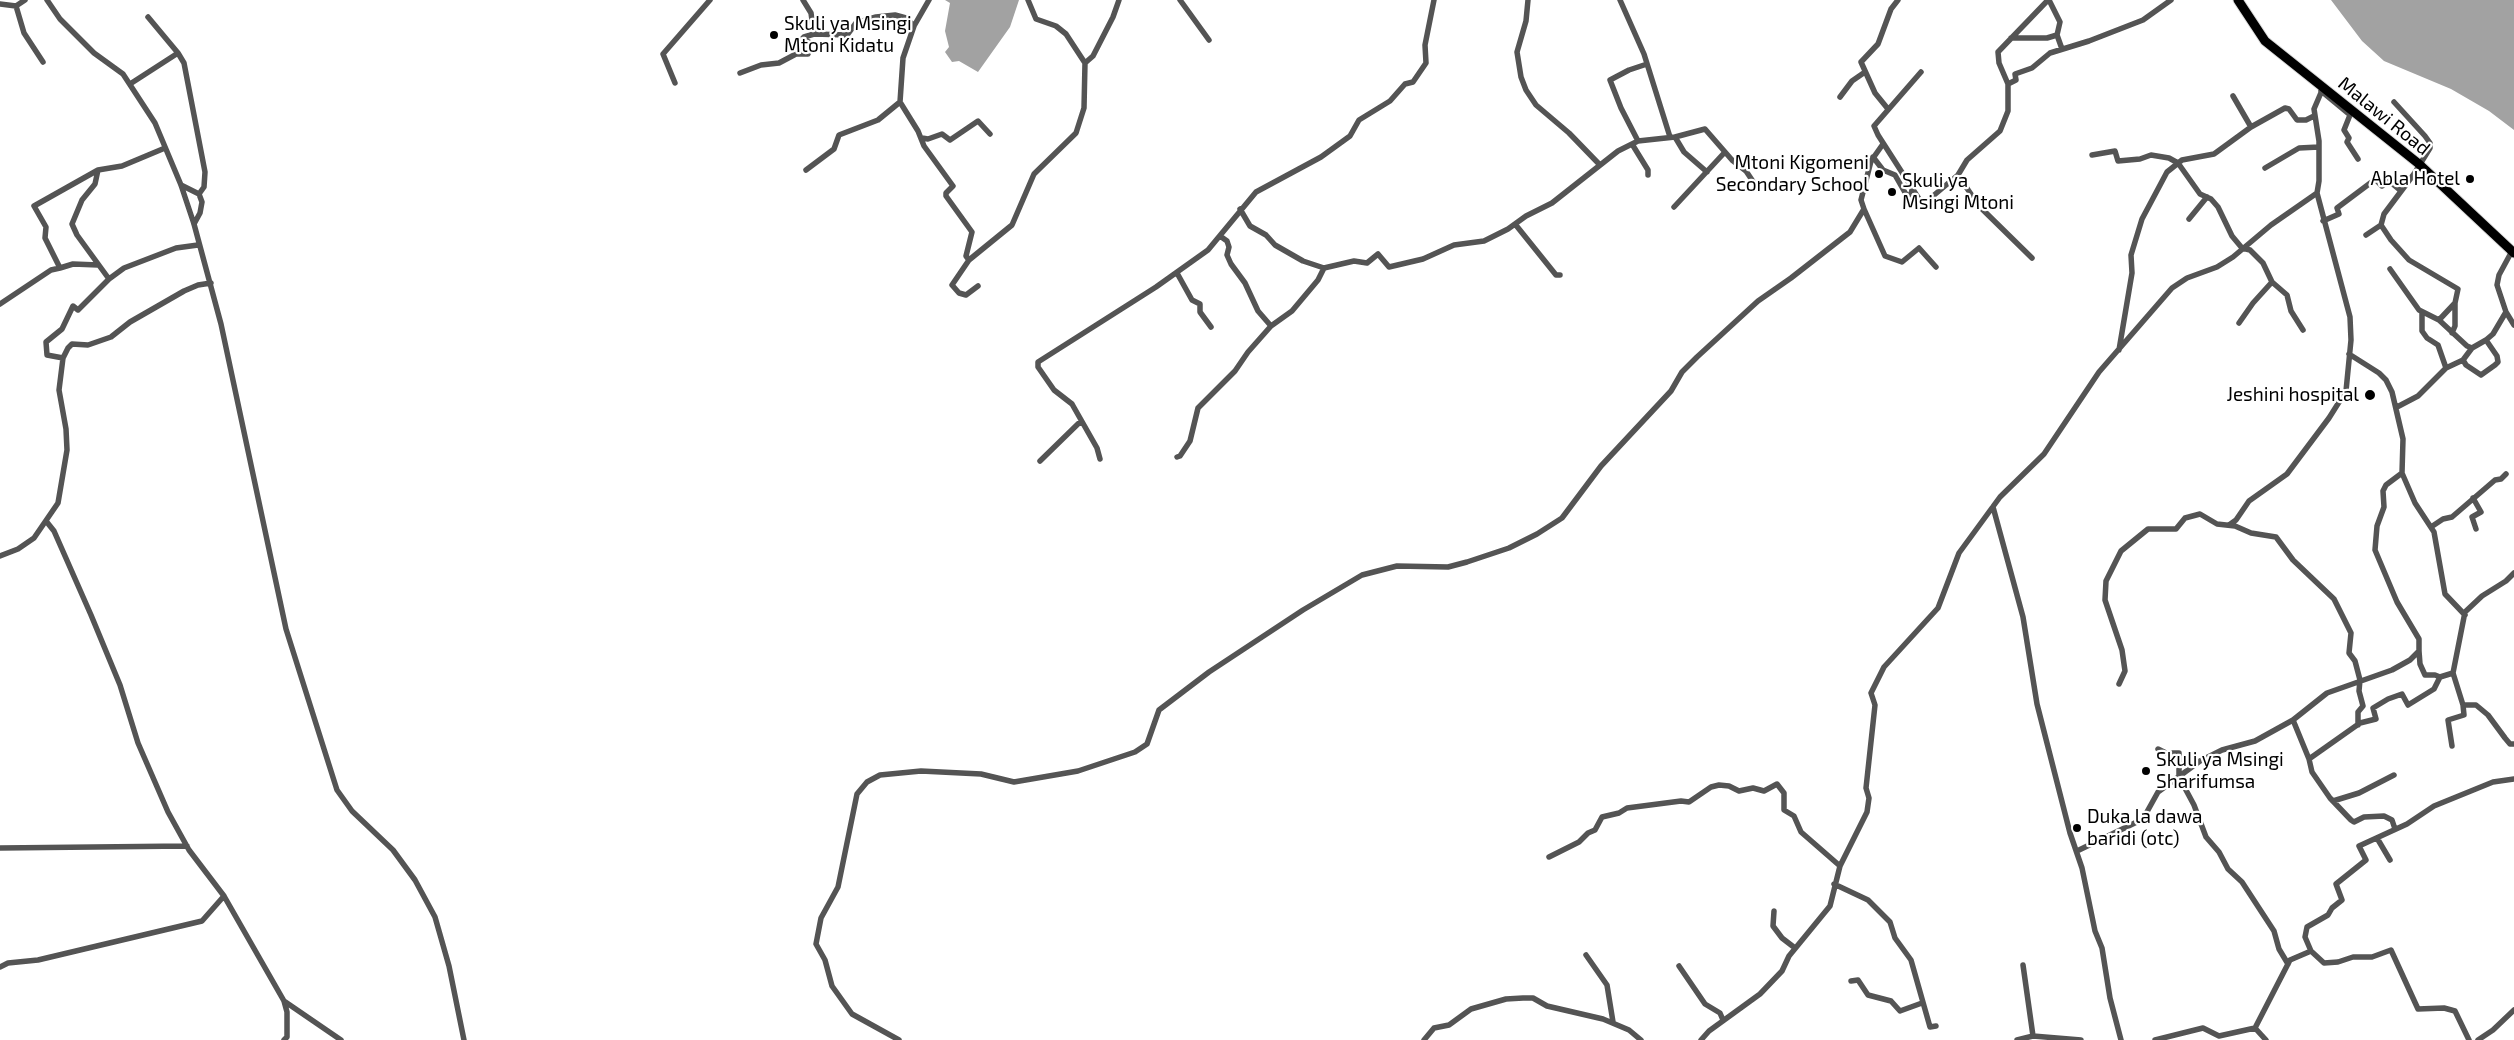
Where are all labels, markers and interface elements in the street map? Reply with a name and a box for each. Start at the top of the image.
place label: Skuli ya Msingi Mtoni Kidatu [784,13,912,57]
marker: Skuli ya Msingi Mtoni Kidatu [768,29,780,41]
street label: Malawi Road [2333,72,2435,160]
place label: Mtoni Kigomeni Secondary School [1716,152,1869,196]
marker: Mtoni Kigomeni Secondary School [1873,168,1885,180]
place label: Abla Hotel [2370,168,2460,190]
place label: Skuli ya Msingi Mtoni [1902,170,2014,214]
marker: Abla Hotel [2464,173,2476,185]
marker: Skuli ya Msingi Mtoni [1886,186,1898,198]
place label: Jeshini hospital [2226,384,2359,406]
marker: Jeshini hospital [2363,388,2377,402]
place label: Skuli ya Msingi Sharifumsa [2156,749,2284,793]
marker: Skuli ya Msingi Sharifumsa [2140,765,2152,777]
place label: Duka la dawa baridi (otc) [2087,806,2202,850]
marker: Duka la dawa baridi (otc) [2071,822,2083,834]

